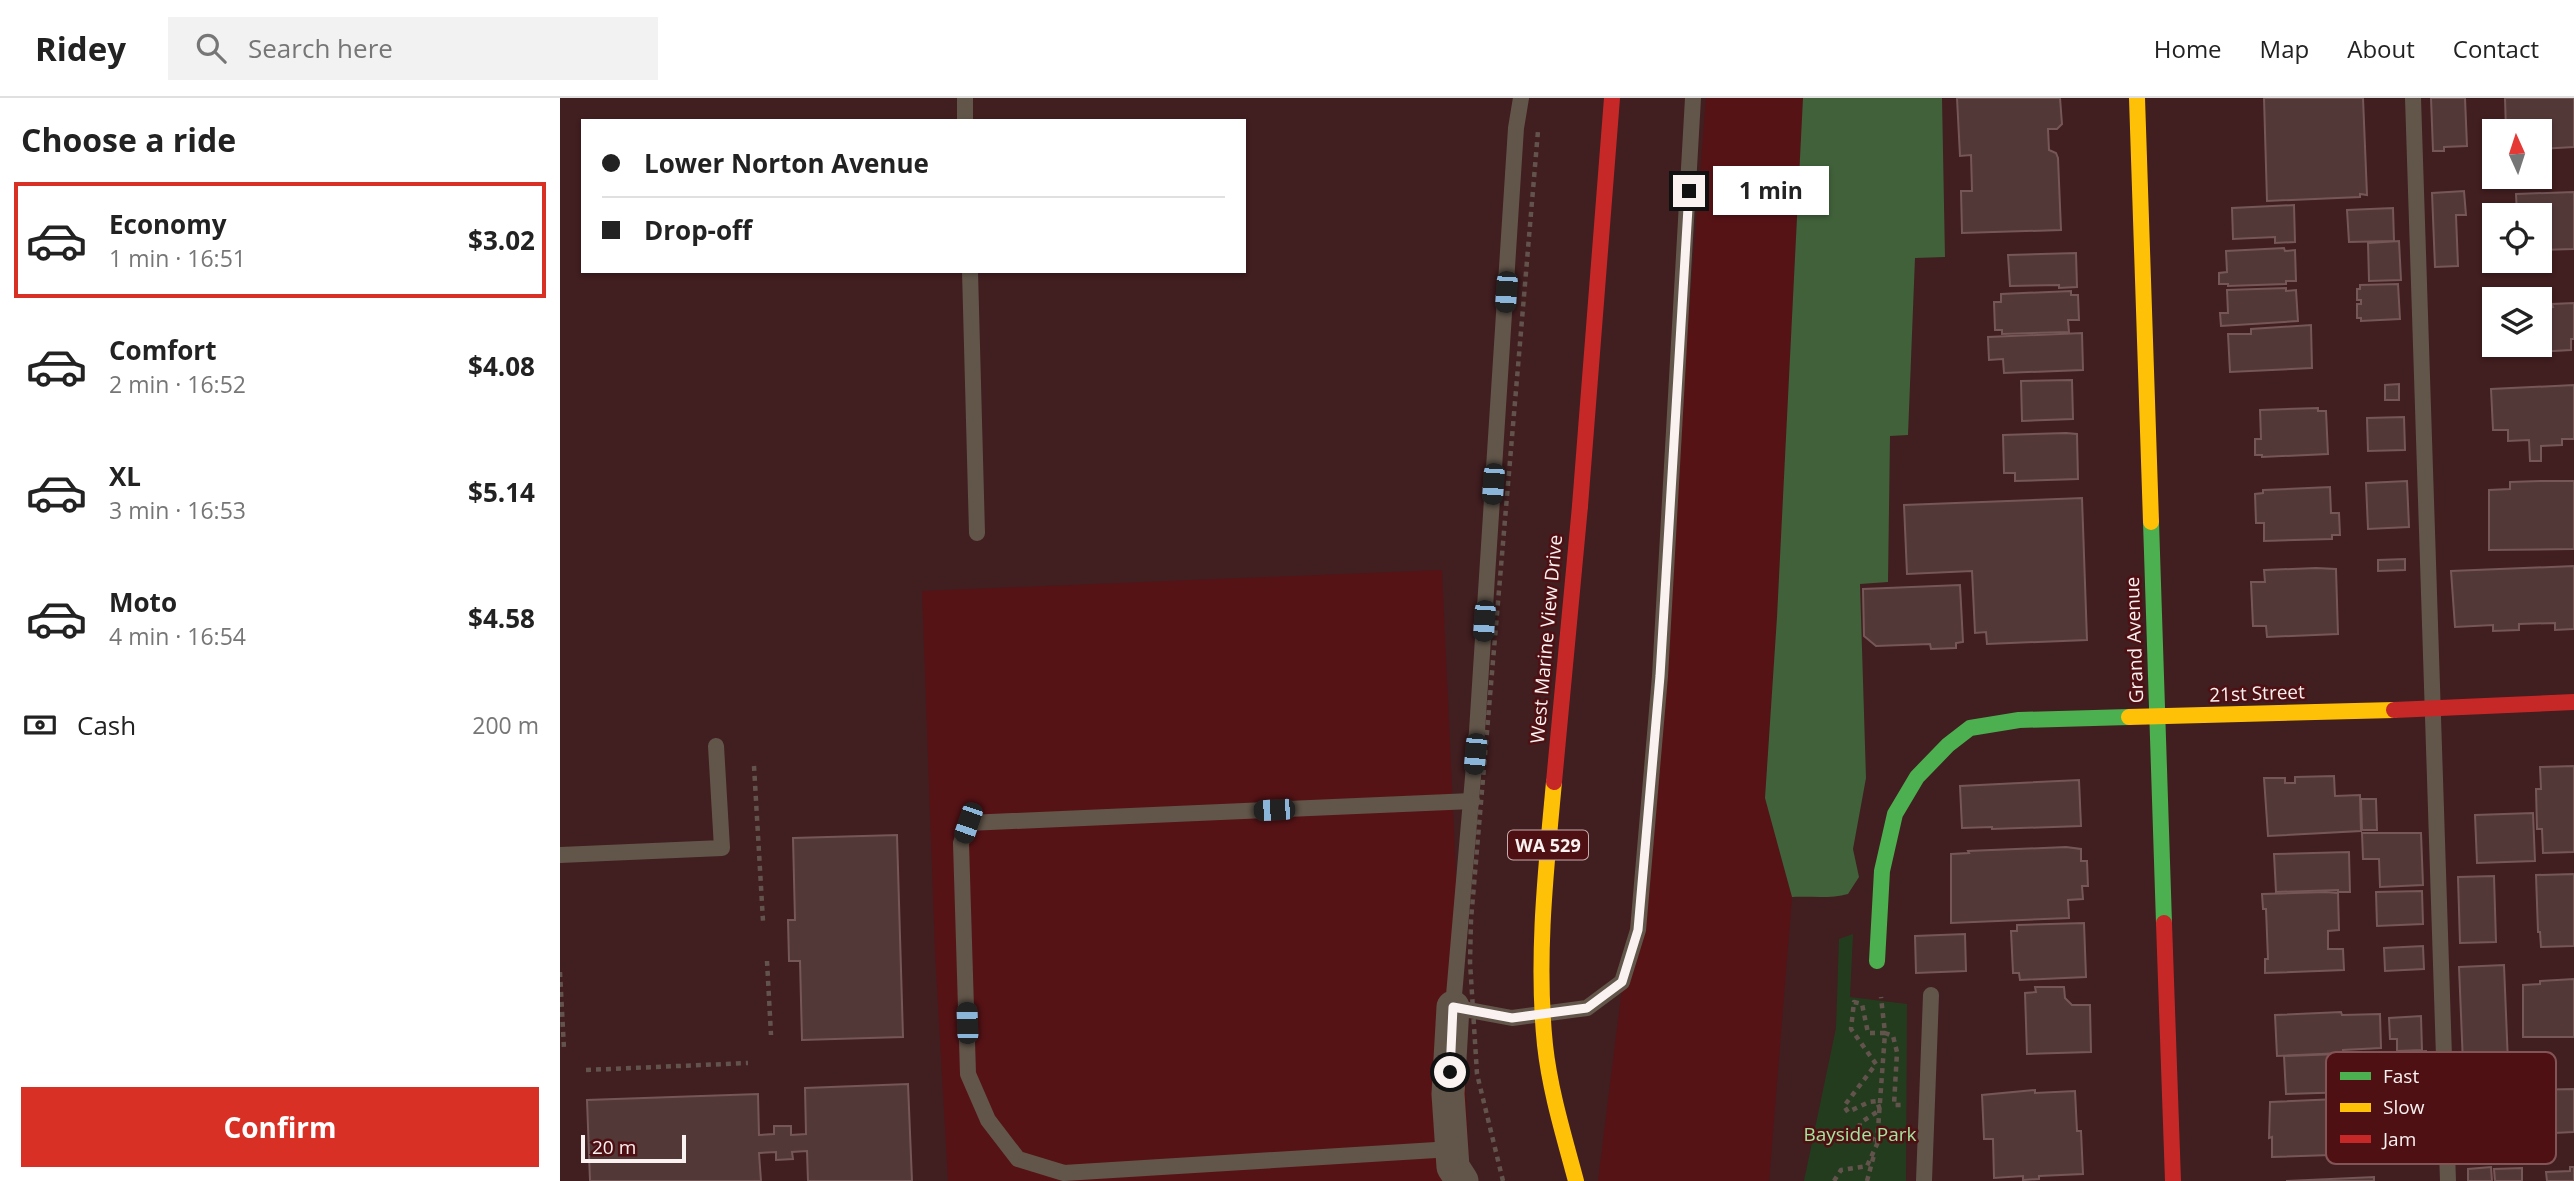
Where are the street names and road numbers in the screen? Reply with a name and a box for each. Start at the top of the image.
street label: West Marine View Drive [1524,534,1568,744]
street label: Grand Avenue [2119,576,2149,704]
street label: 21st Street [2209,678,2305,708]
road number: WA 529 [1508,830,1588,860]

